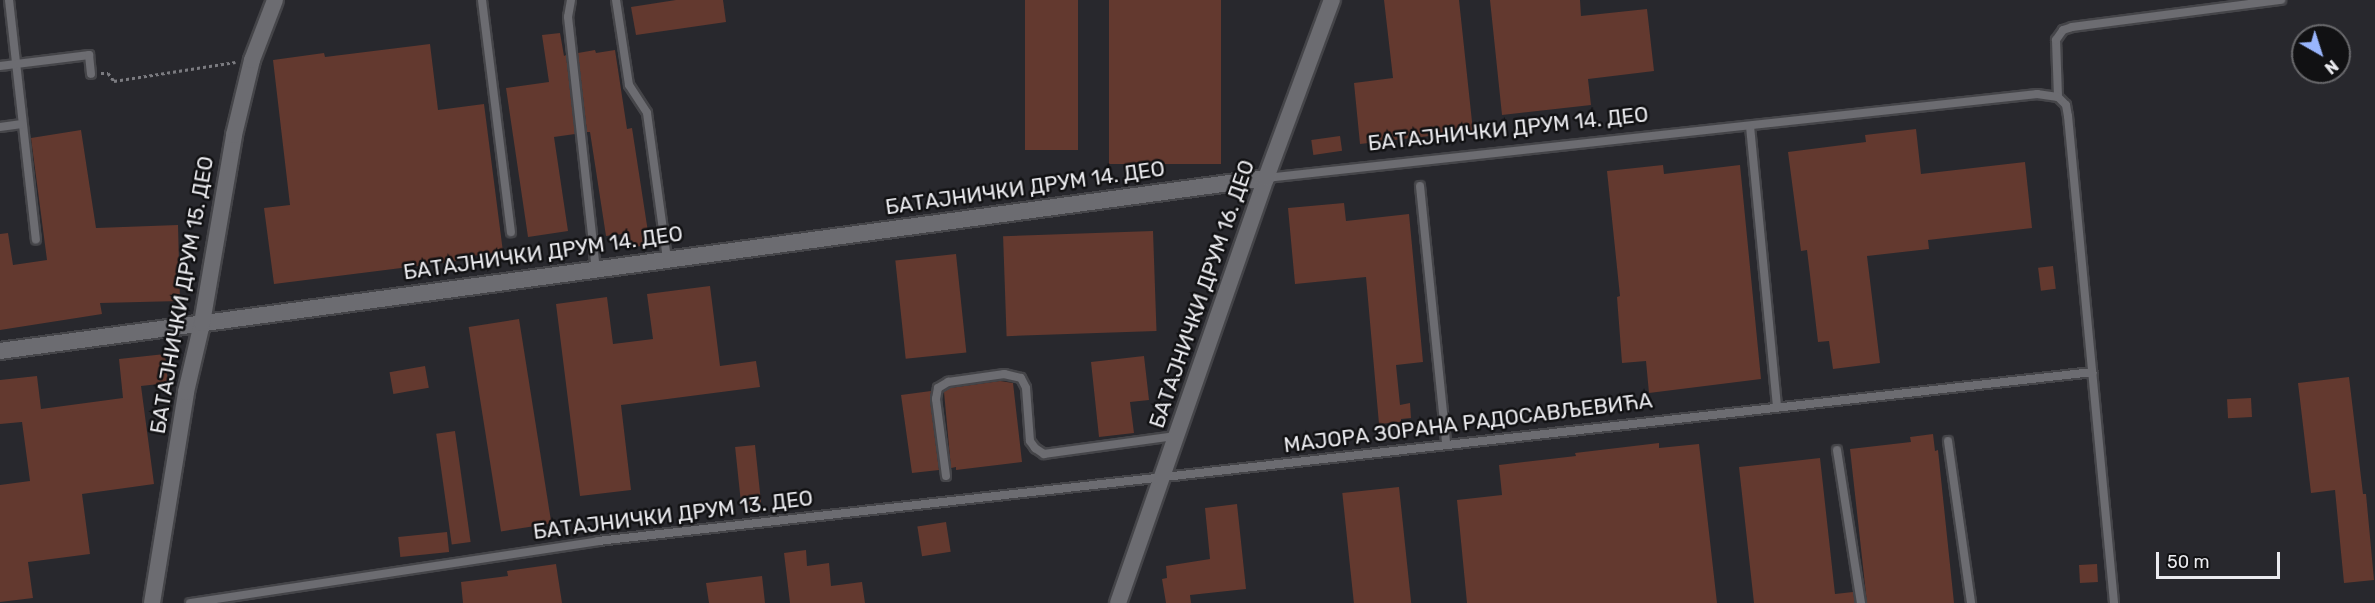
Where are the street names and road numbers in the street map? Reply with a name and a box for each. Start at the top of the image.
street label: БАТАЈНИЧКИ ДРУМ 14. ДЕО [1367,102,1649,156]
street label: БАТАЈНИЧКИ ДРУМ 15. ДЕО [145,154,219,436]
street label: БАТАЈНИЧКИ ДРУМ 14. ДЕО [884,156,1166,220]
street label: БАТАЈНИЧКИ ДРУМ 16. ДЕО [1144,157,1260,431]
street label: БАТАЈНИЧКИ ДРУМ 14. ДЕО [402,221,684,285]
street label: МАЈОРА ЗОРАНА РАДОСАВЉЕВИЋА [1282,388,1654,458]
street label: БАТАЈНИЧКИ ДРУМ 13. ДЕО [532,485,814,545]

